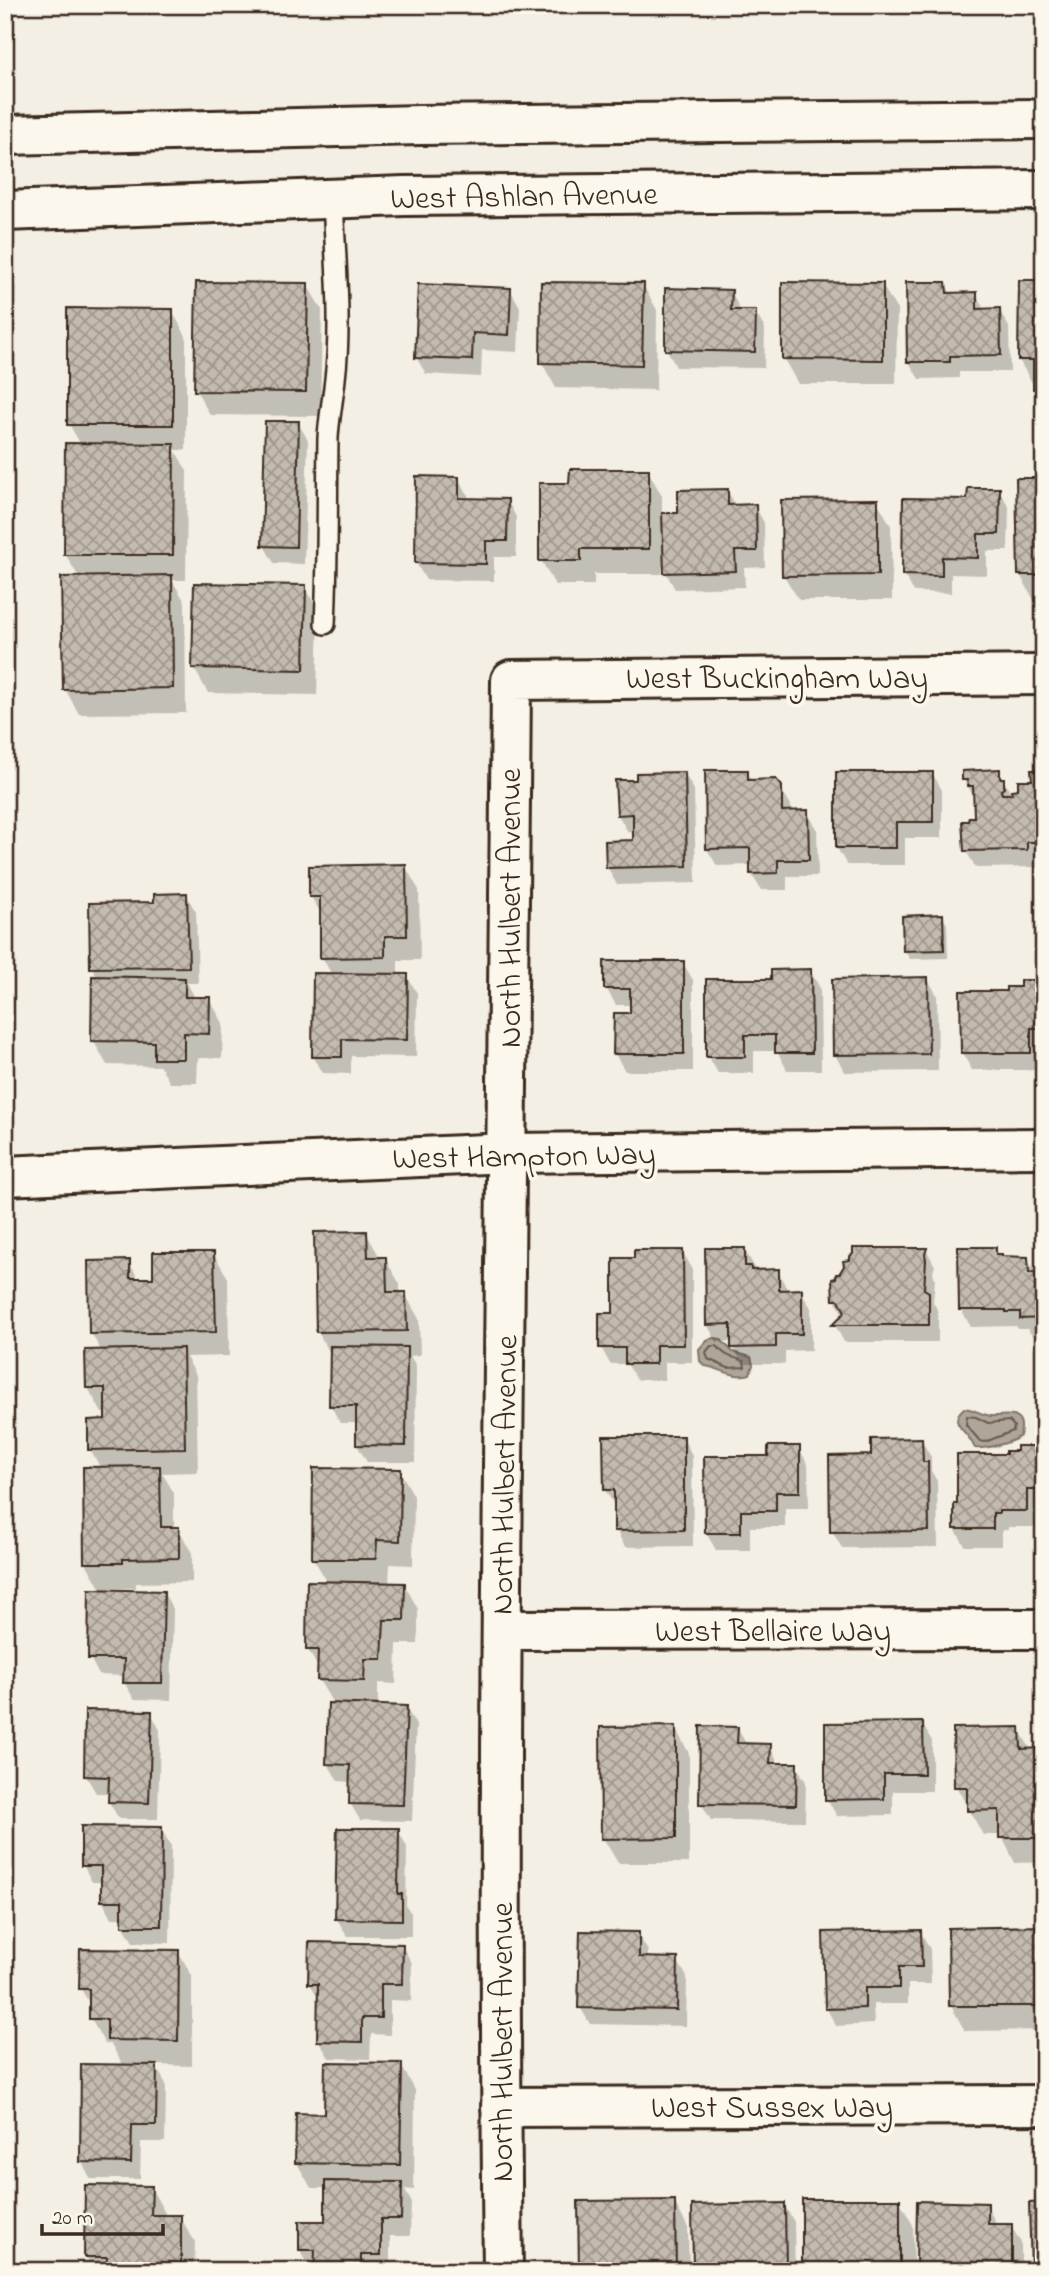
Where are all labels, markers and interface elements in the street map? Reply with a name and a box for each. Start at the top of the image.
street label: West Ashlan Avenue [390,173,659,224]
street label: West Buckingham Way [626,657,928,704]
street label: North Hulbert Avenue [489,767,536,1048]
street label: West Hampton Way [392,1133,656,1184]
street label: North Hulbert Avenue [481,1334,532,1615]
street label: West Bellaire Way [655,1610,891,1657]
street label: North Hulbert Avenue [481,1901,528,2182]
street label: West Sussex Way [651,2086,893,2133]
scale bar [42,2192,163,2236]
text: 20 m [52,2204,93,2234]

